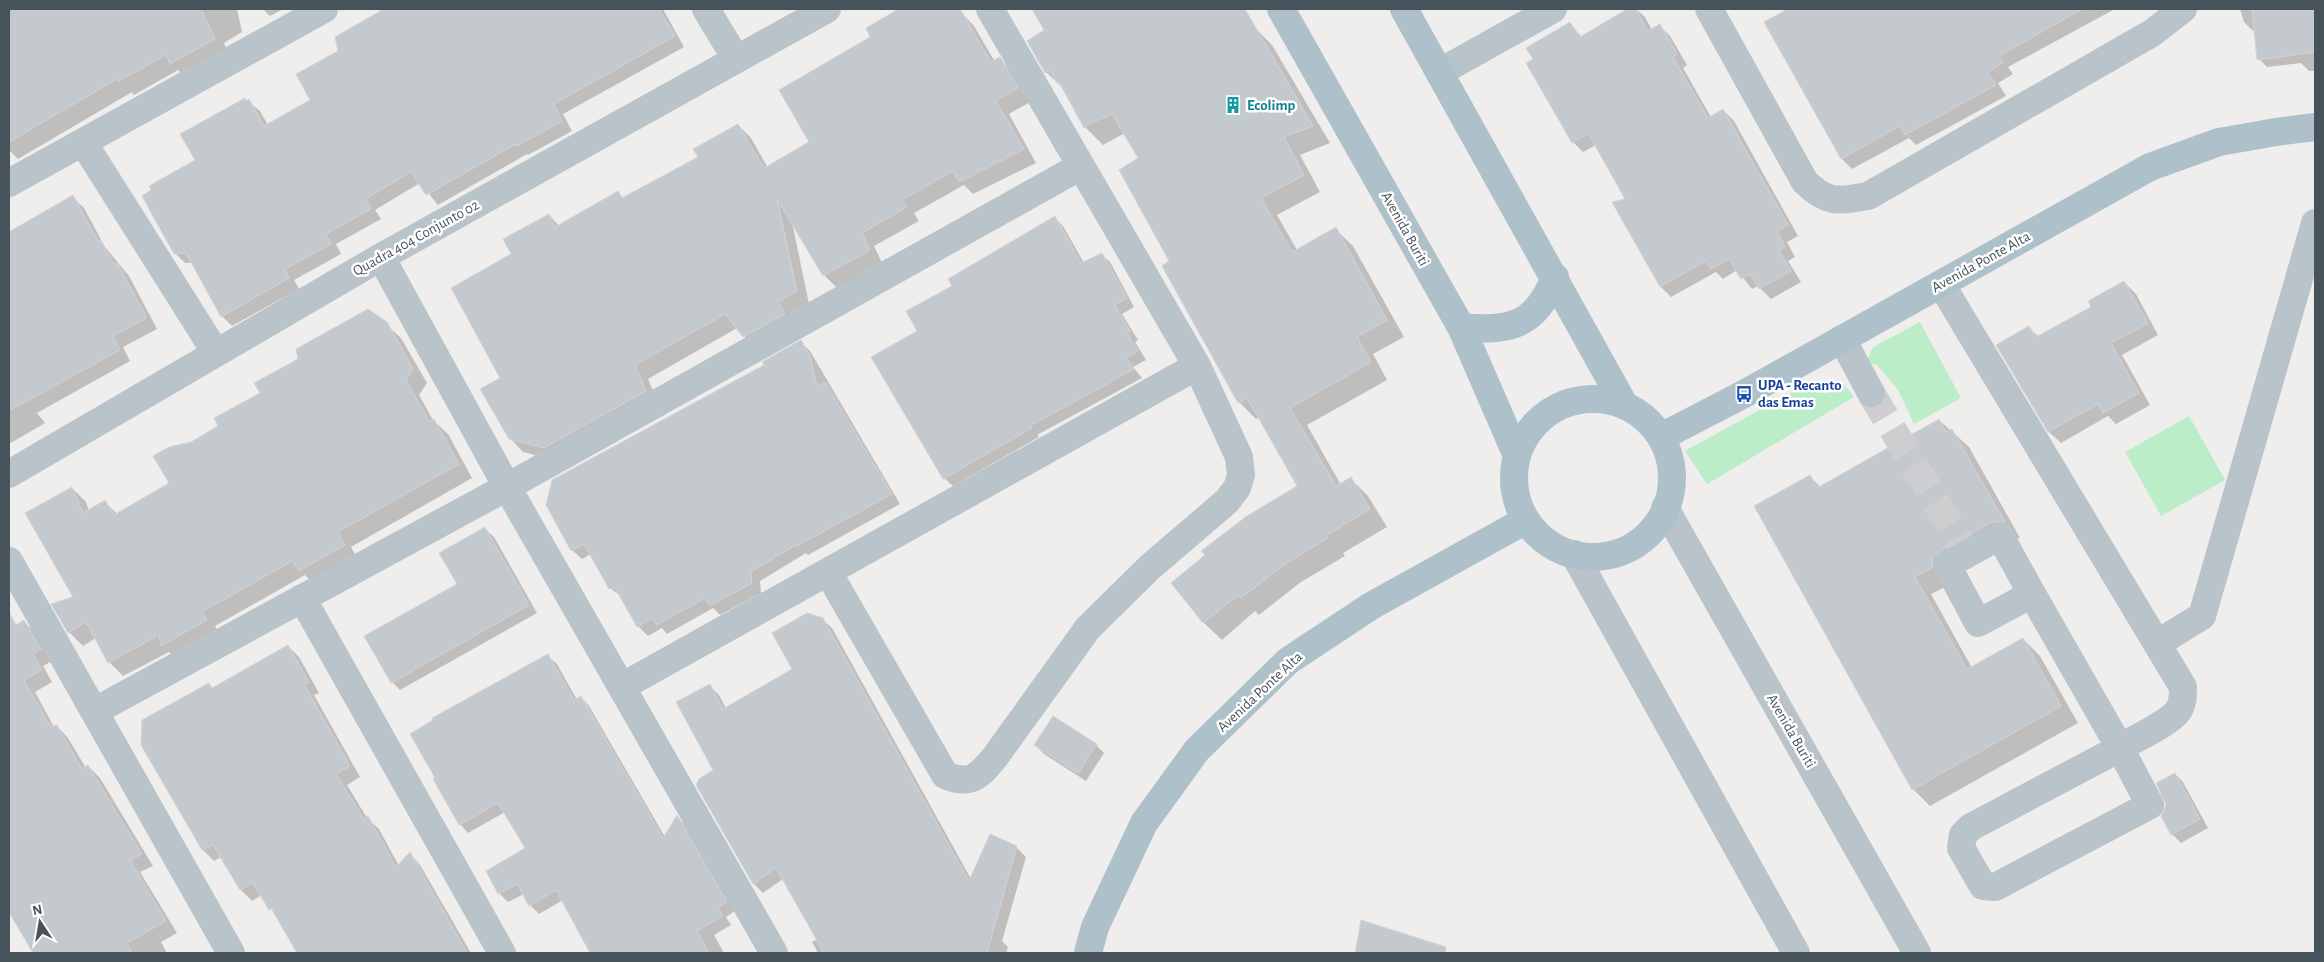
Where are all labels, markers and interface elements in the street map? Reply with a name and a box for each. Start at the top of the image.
building icon: Ecolimp [1223,95,1243,115]
place label: Ecolimp [1247,98,1296,113]
street label: Avenida Buriti [1378,189,1432,269]
street label: Quadra 404 Conjunto 02 [350,197,482,279]
street label: Avenida Ponte Alta [1929,229,2033,295]
place label: UPA - Recanto das Emas [1758,378,1842,410]
bus stop icon: UPA - Recanto das Emas [1734,384,1754,404]
street label: Avenida Ponte Alta [1215,649,1305,735]
street label: Avenida Buriti [1764,692,1818,770]
north arrow [15,897,65,947]
text: N [31,902,44,918]

